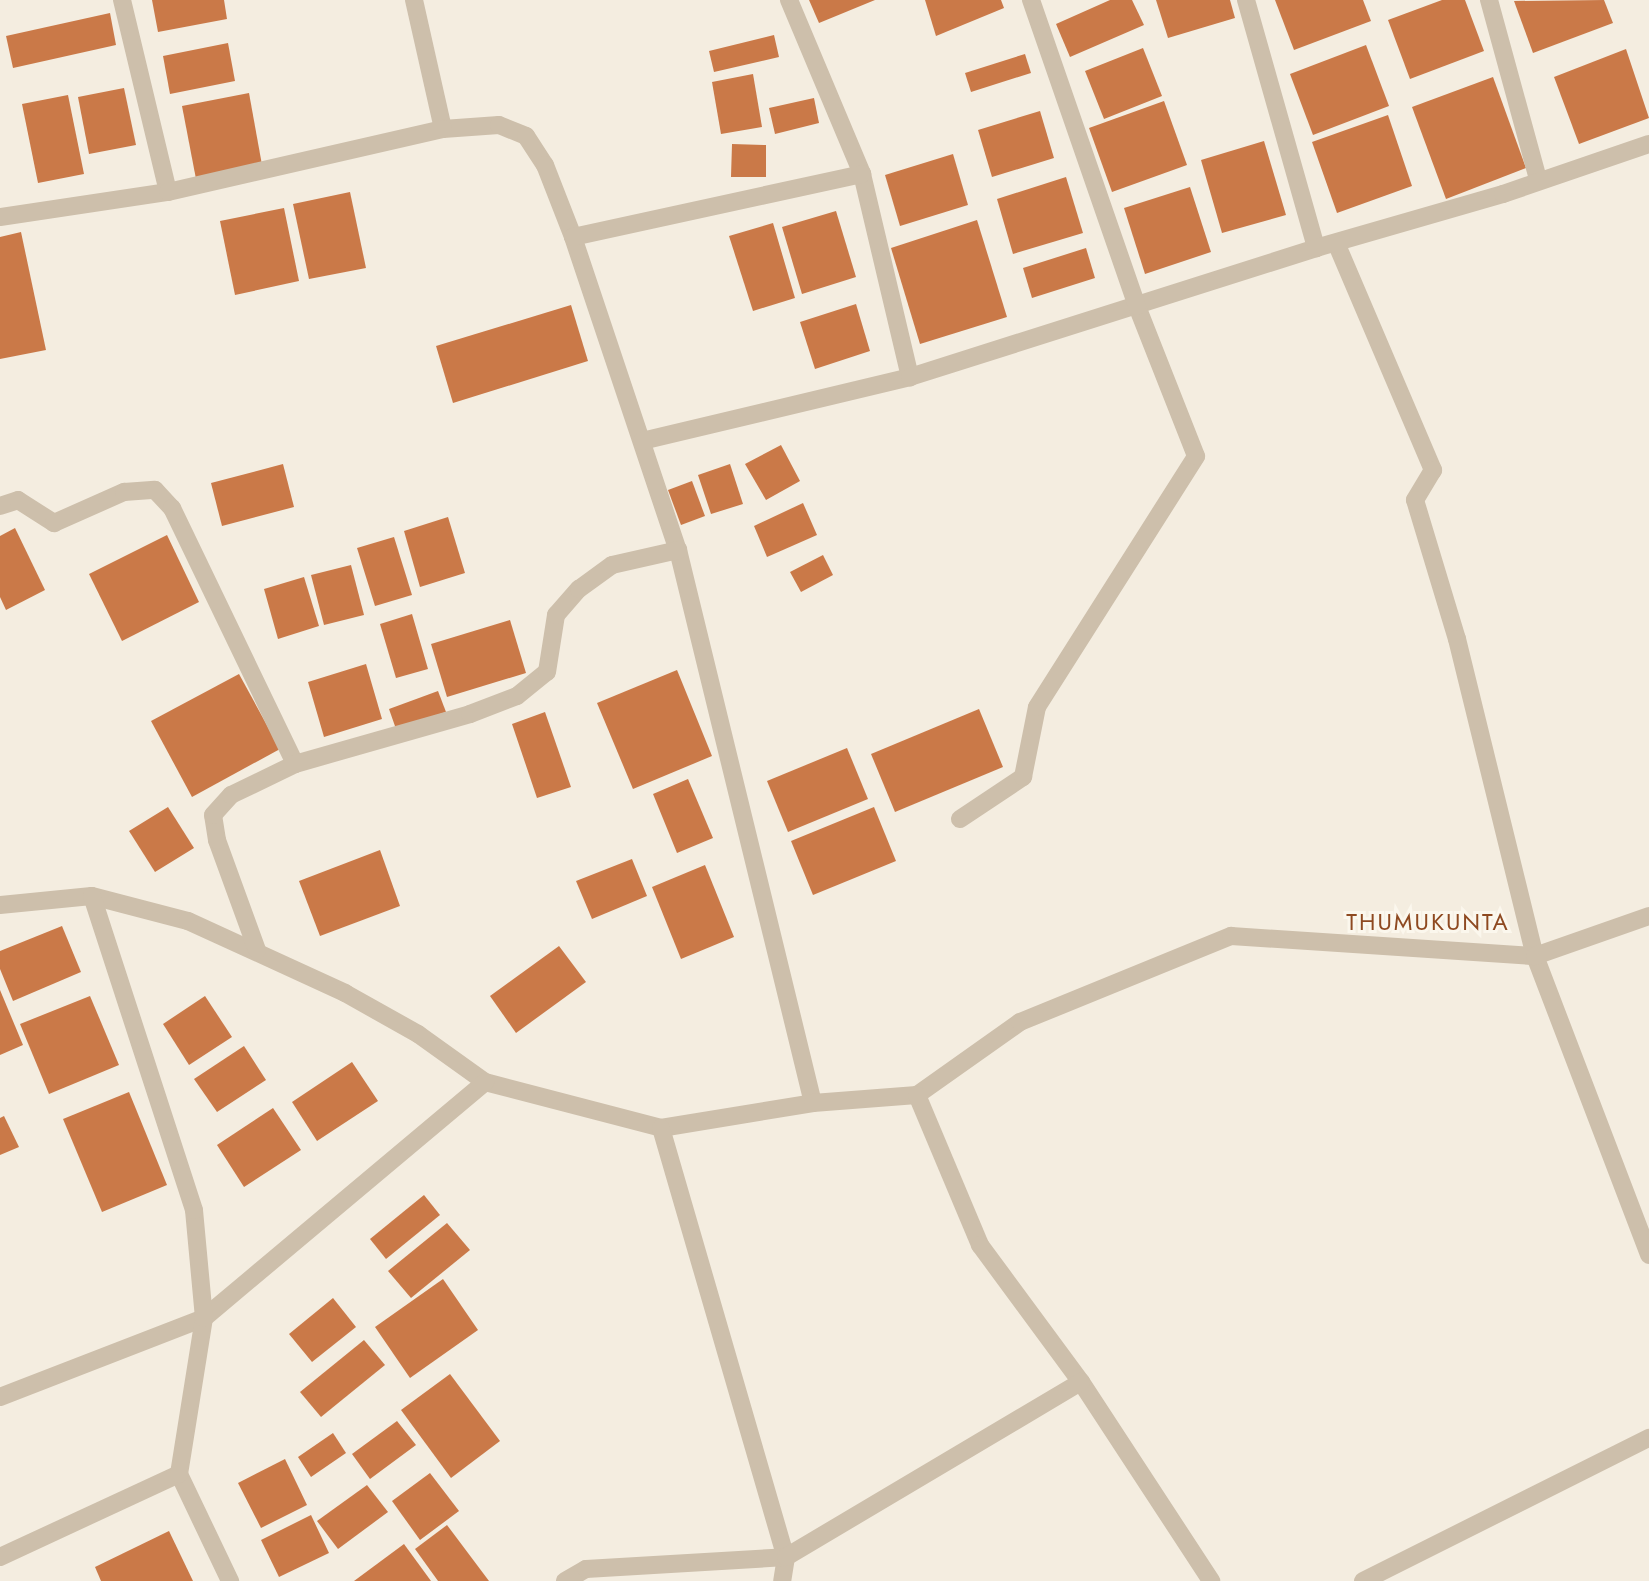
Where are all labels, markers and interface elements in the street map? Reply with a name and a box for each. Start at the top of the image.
district label: THUMUKUNTA [1348,908,1508,936]

